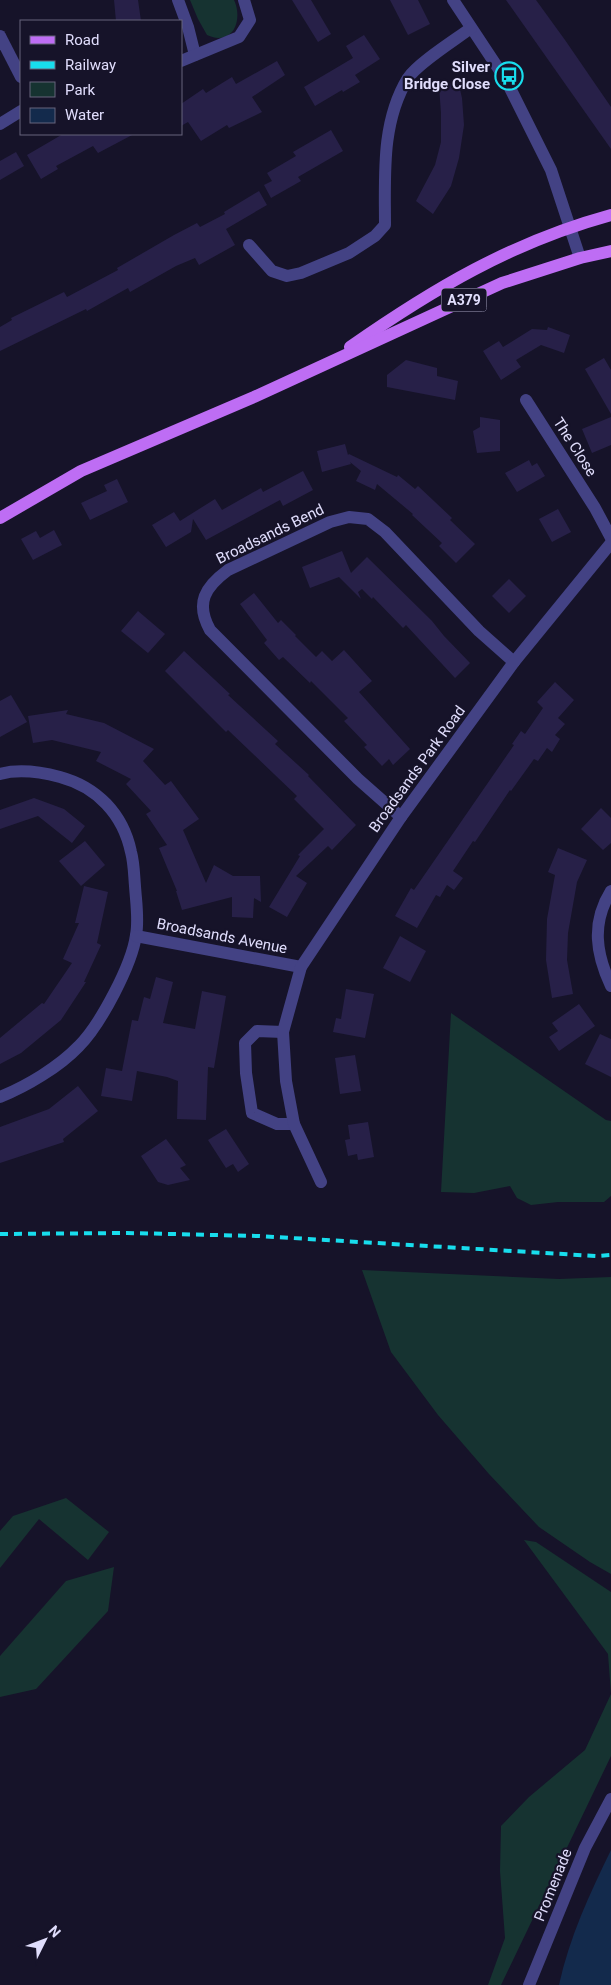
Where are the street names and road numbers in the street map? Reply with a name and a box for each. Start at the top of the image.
road number: A379 [442,288,486,312]
street label: The Close [549,414,601,480]
street label: Broadsands Bend [213,500,327,568]
street label: Broadsands Park Road [365,702,469,836]
street label: Broadsands Avenue [155,915,289,957]
street label: Promenade [530,1846,576,1924]

